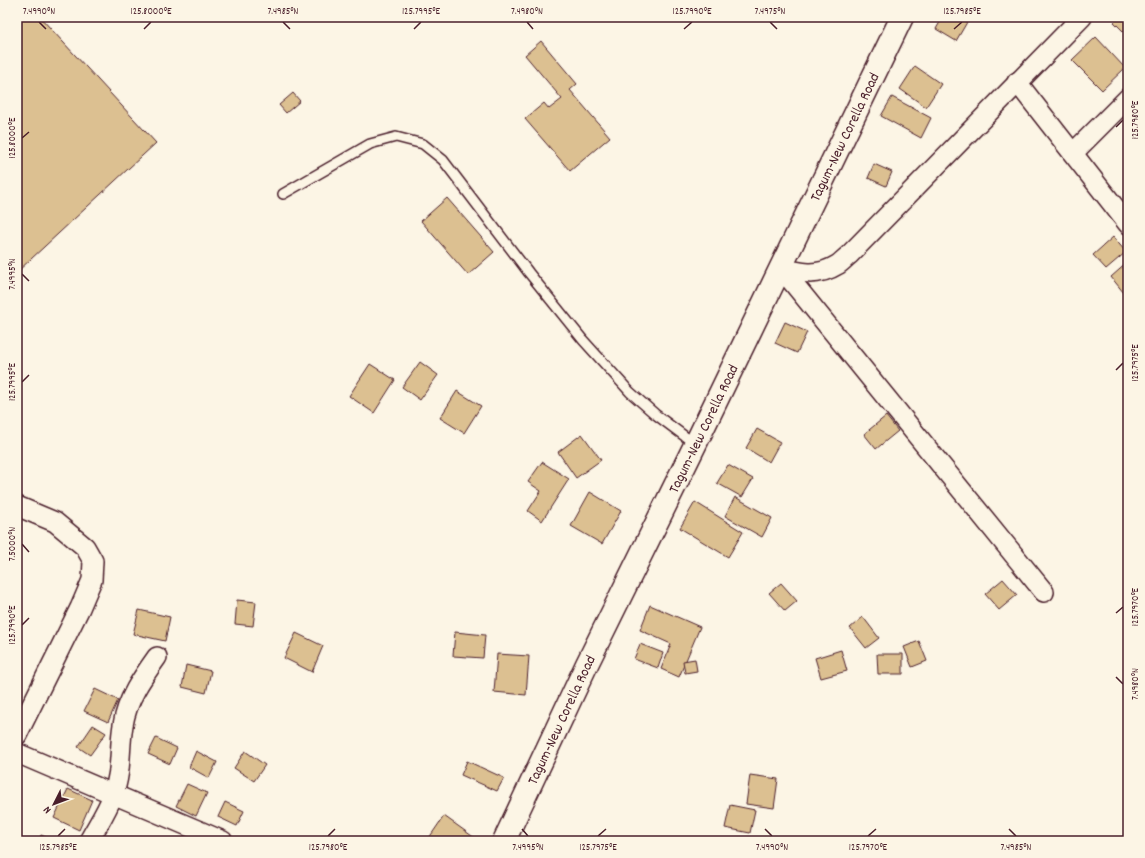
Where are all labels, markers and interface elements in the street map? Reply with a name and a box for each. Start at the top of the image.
text: 7.4990°N [23,5,55,19]
text: 125.8000°E [131,5,172,19]
text: 7.4985°N [267,5,299,19]
text: 125.7995°E [402,5,441,19]
text: 7.4980°N [511,5,543,19]
text: 125.7990°E [672,5,712,19]
text: 7.4975°N [755,5,785,19]
text: 125.7985°E [943,5,981,19]
street label: Tagum-New Corella Road [805,70,886,206]
text: 125.7980°E [1129,100,1143,139]
text: 125.8000°E [6,117,20,158]
text: 7.4995°N [6,258,20,290]
text: 125.7975°E [1129,344,1143,382]
street label: Tagum-New Corella Road [664,361,745,497]
text: 125.7995°E [6,362,20,401]
text: 7.5000°N [6,527,20,561]
text: 125.7970°E [1129,587,1143,626]
text: 125.7990°E [6,605,20,645]
street label: Tagum-New Corella Road [523,652,603,789]
text: 7.4980°N [1129,668,1143,700]
north arrow [34,784,74,824]
text: N [40,802,56,817]
text: 125.7985°E [39,841,77,855]
text: 125.7980°E [309,841,348,855]
text: 7.4995°N [512,841,544,855]
text: 125.7975°E [579,841,617,855]
text: 7.4990°N [756,841,788,855]
text: 125.7970°E [849,841,888,855]
text: 7.4985°N [1000,841,1032,855]

